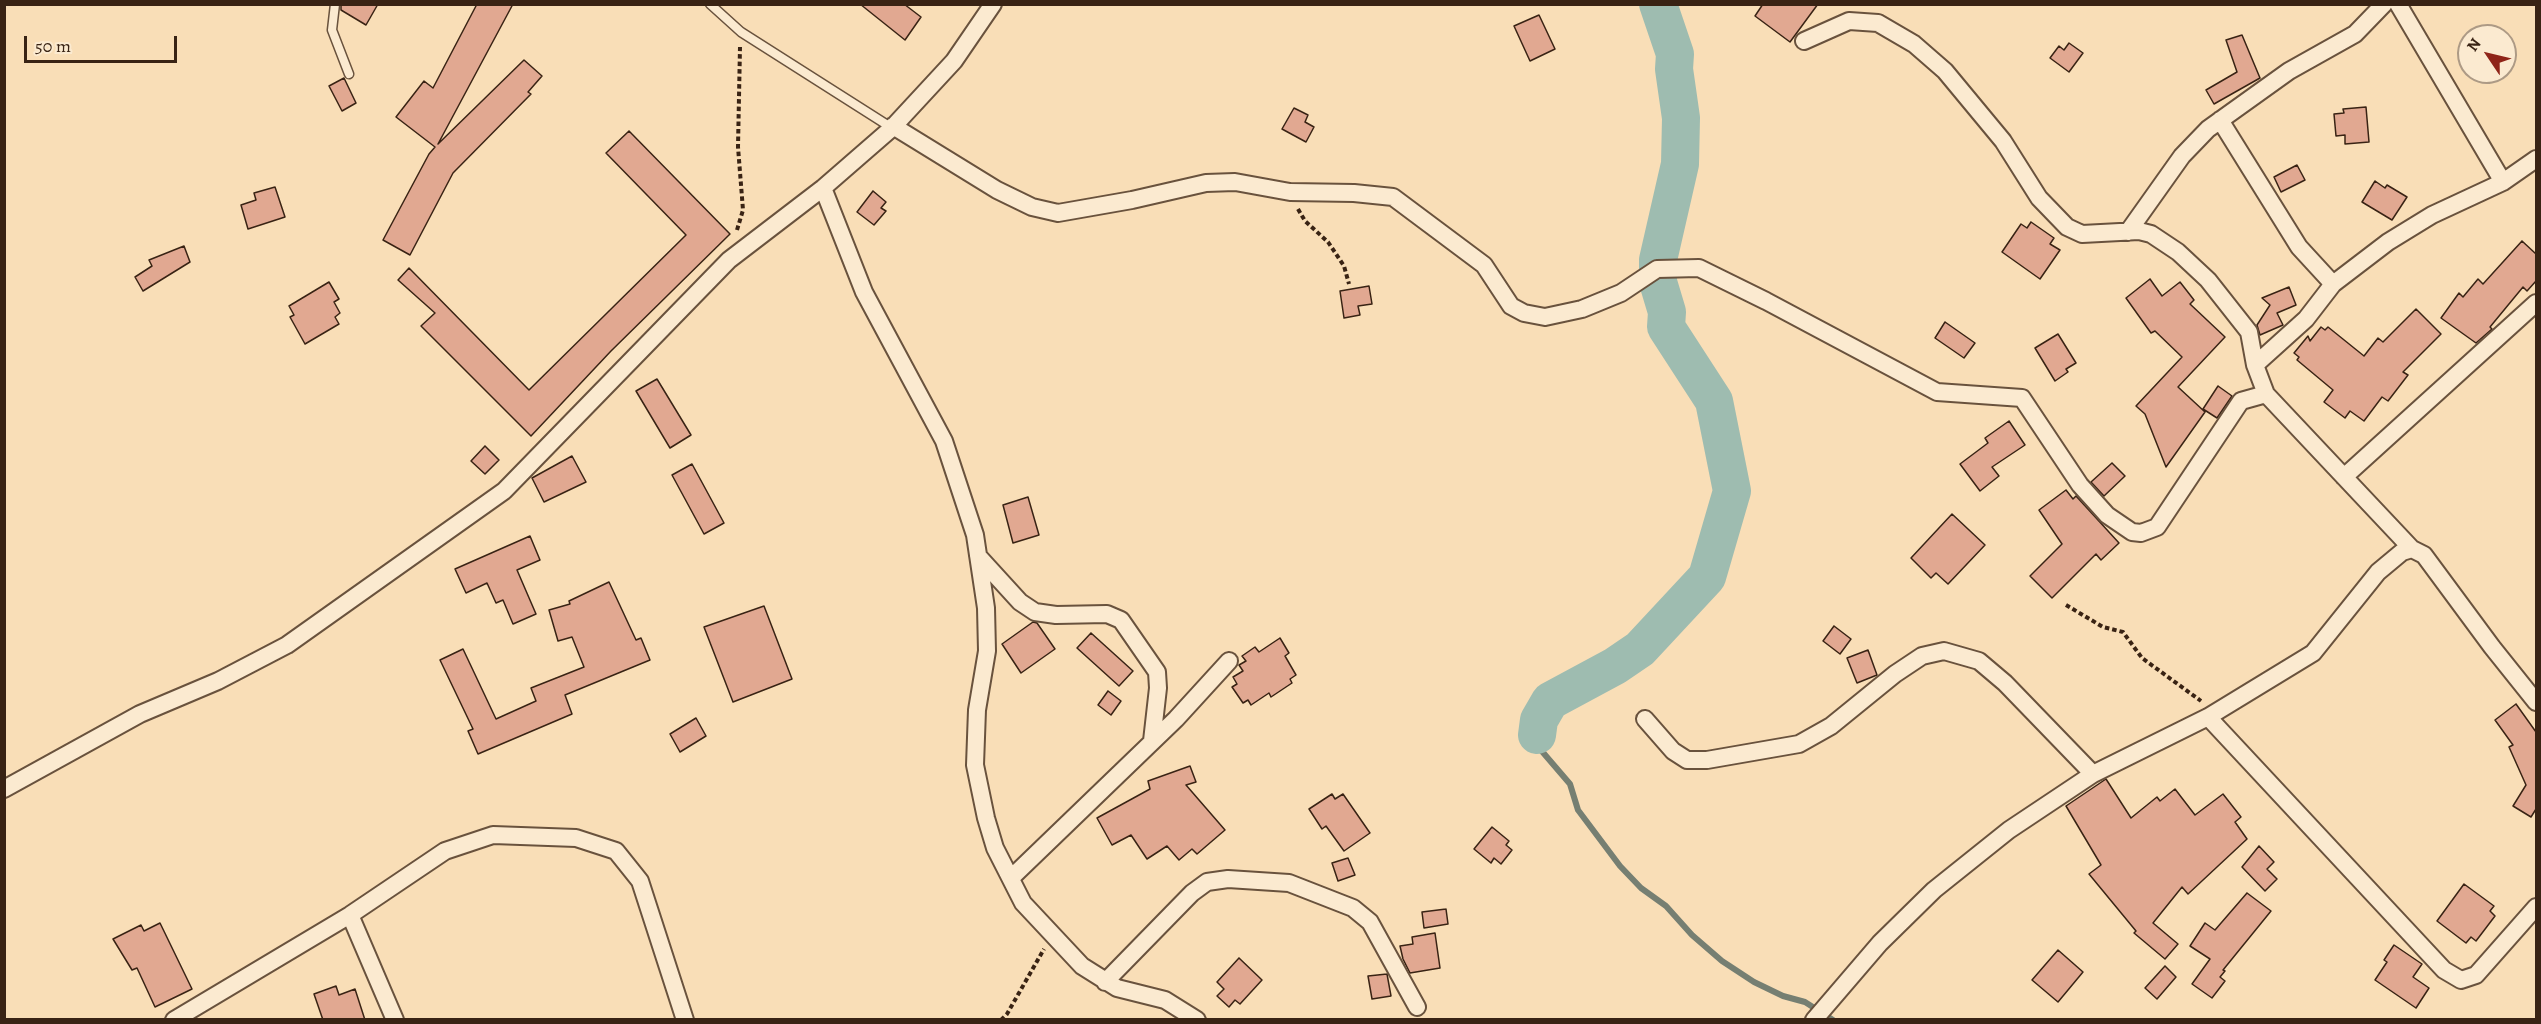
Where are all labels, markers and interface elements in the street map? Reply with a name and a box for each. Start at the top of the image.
scale bar [27,24,180,62]
north arrow [2457,24,2517,84]
text: 50 m [35,34,71,58]
text: N [2462,34,2486,56]

